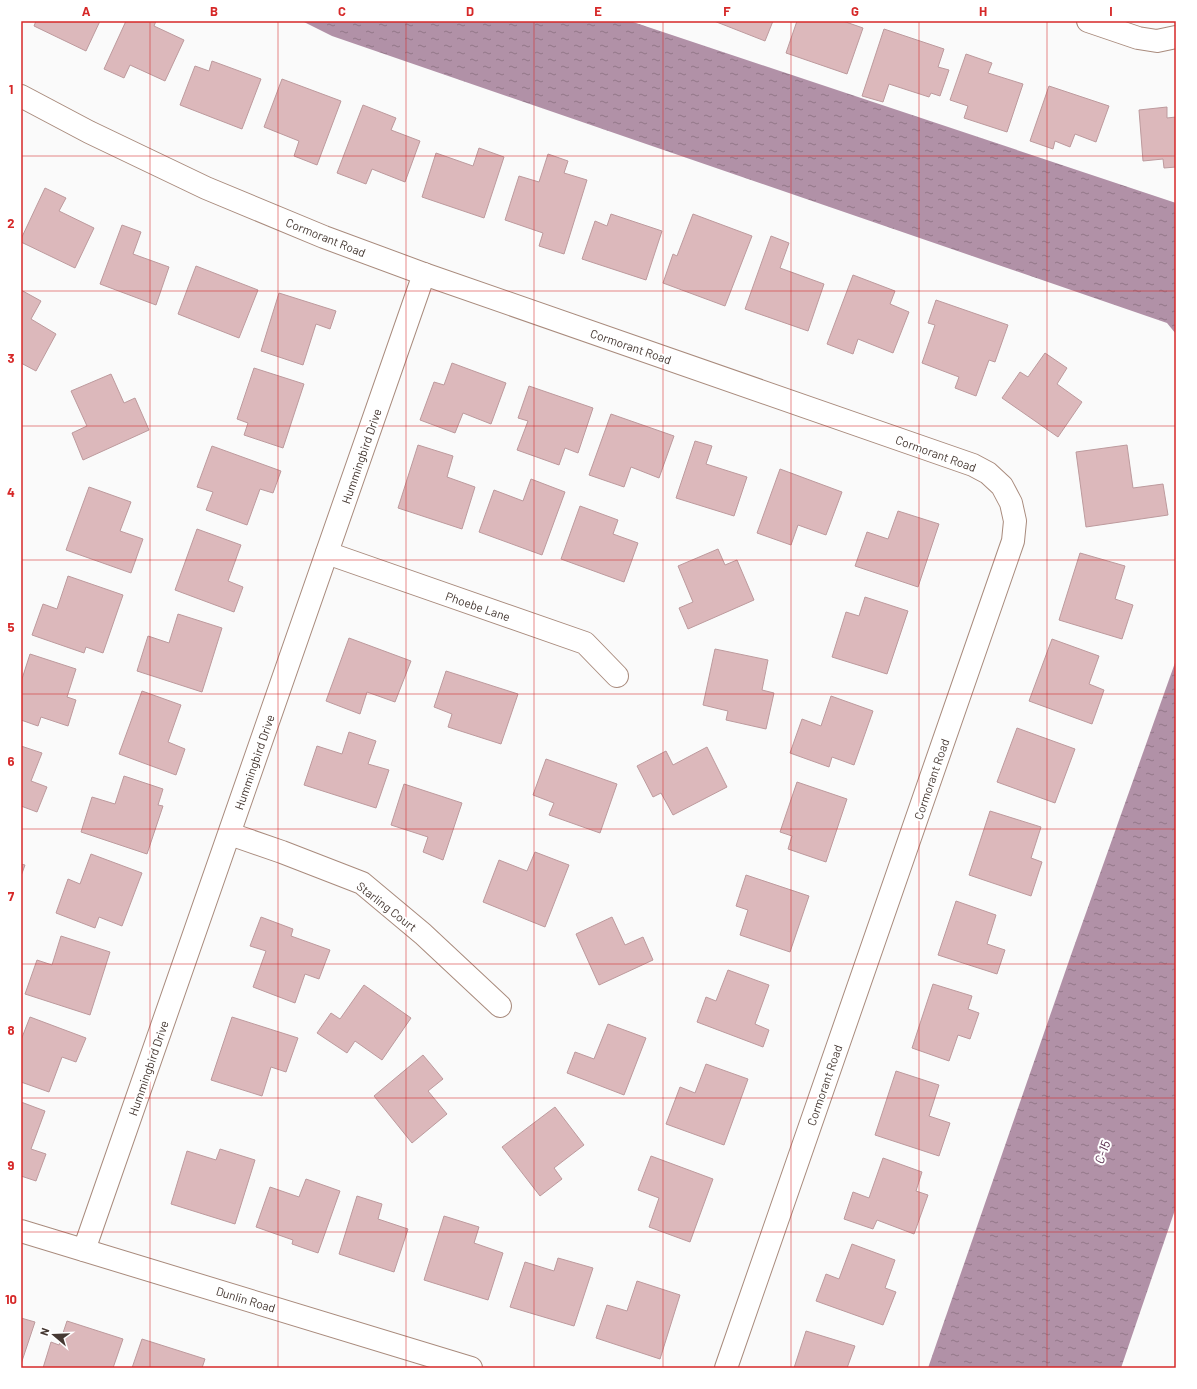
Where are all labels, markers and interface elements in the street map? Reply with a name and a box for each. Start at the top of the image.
text: A [82,3,91,19]
text: B [210,3,218,19]
text: C [338,3,346,19]
text: D [466,3,474,19]
text: E [594,3,602,19]
text: F [723,3,731,19]
text: G [851,3,859,19]
text: H [979,3,987,19]
text: I [1109,3,1113,19]
text: 1 [9,81,13,97]
text: 2 [7,215,15,231]
street label: Cormorant Road [284,215,368,259]
street label: Cormorant Road [589,326,673,366]
text: 3 [7,350,15,366]
street label: Hummingbird Drive [338,407,384,505]
street label: Cormorant Road [894,432,978,474]
text: 4 [7,484,15,500]
street label: Phoebe Lane [444,588,512,624]
text: 5 [7,619,15,635]
street label: Hummingbird Drive [231,713,277,811]
street label: Cormorant Road [911,737,951,821]
text: 6 [8,753,15,769]
street label: Starling Court [354,878,420,934]
text: 7 [8,888,15,904]
street label: Hummingbird Drive [125,1019,171,1117]
text: 8 [7,1022,15,1038]
street label: Cormorant Road [804,1043,844,1127]
water label: C-15 [1091,1138,1114,1166]
text: 9 [8,1157,15,1173]
street label: Dunlin Road [215,1283,277,1315]
text: 10 [5,1291,17,1307]
north arrow [34,1315,74,1355]
text: N [37,1326,51,1337]

